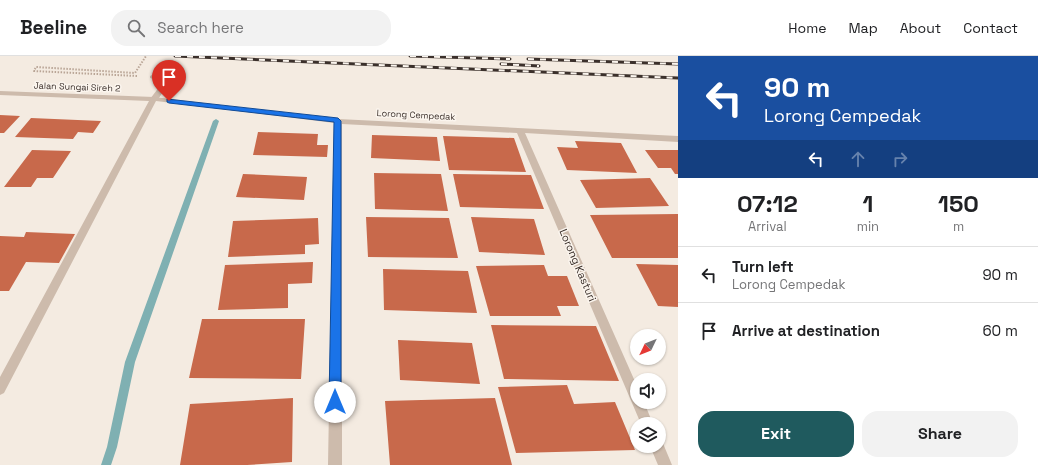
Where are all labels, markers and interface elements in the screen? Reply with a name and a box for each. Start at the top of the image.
search box [111,10,391,46]
text: Beeline [20,15,87,40]
icon: search [125,17,147,39]
text: Search here [157,18,244,37]
text: Home [788,19,826,37]
text: Map [848,19,878,37]
text: About [900,19,941,37]
text: Contact [963,19,1018,37]
pin [152,60,186,101]
icon: arrive [158,66,180,88]
text: 90 m [764,69,830,105]
icon: left [698,72,750,124]
street label: Jalan Sungai Sireh 2 [33,79,121,95]
text: Lorong Cempedak [764,104,921,127]
street label: Lorong Cempedak [376,107,456,123]
icon: left [805,148,827,170]
icon: ahead [847,148,869,170]
icon: right [889,148,911,170]
text: 07:12 [737,188,798,219]
text: 1 [862,188,873,219]
text: 150 [938,188,979,219]
text: Arrival [748,218,787,235]
text: min [857,218,879,235]
text: m [953,218,964,235]
street label: Lorong Kasturi [556,227,600,304]
text: Turn left [732,257,794,276]
icon: left [698,264,720,286]
text: 90 m [982,265,1018,284]
text: Lorong Cempedak [732,276,846,293]
icon: arrive [698,320,720,342]
text: Arrive at destination [732,321,880,340]
text: 60 m [982,321,1018,340]
north arrow [630,329,666,365]
map controls [630,329,666,453]
button: sound [630,373,666,409]
position arrow [314,381,356,423]
button: Exit [698,411,854,457]
button: Share [862,411,1018,457]
button: layers [630,417,666,453]

